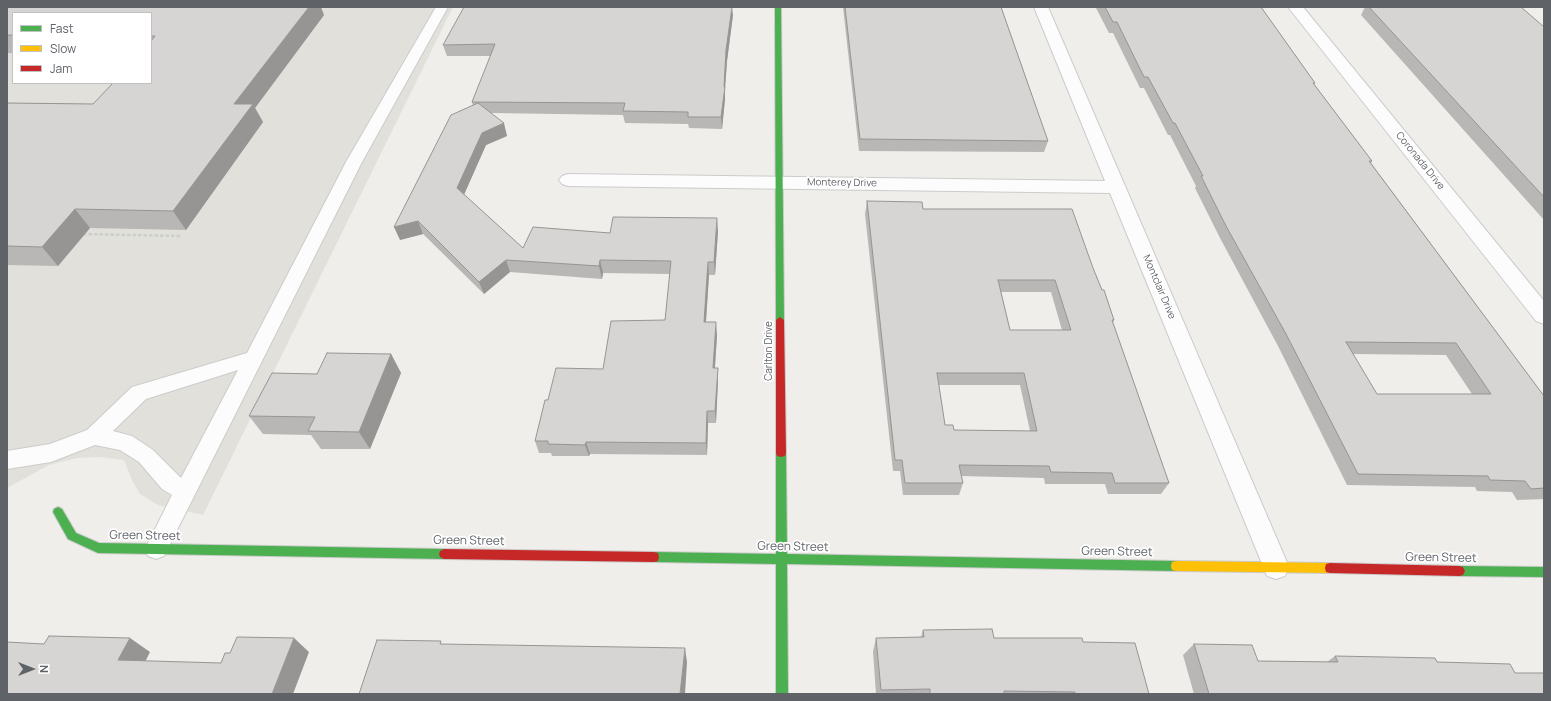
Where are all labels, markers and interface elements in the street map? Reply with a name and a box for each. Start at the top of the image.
legend [12,12,152,84]
text: Fast [50,20,74,37]
text: Slow [50,40,76,57]
text: Jam [50,60,72,77]
street label: Coronada Drive [1393,130,1447,192]
street label: Monterey Drive [807,176,877,190]
street label: Montclair Drive [1140,253,1178,321]
street label: Carlton Drive [763,321,775,381]
street label: Green Street [109,528,181,544]
street label: Green Street [433,533,505,549]
street label: Green Street [757,539,829,555]
street label: Green Street [1081,544,1153,560]
street label: Green Street [1405,550,1477,566]
north arrow [12,649,52,689]
text: N [37,665,52,673]

